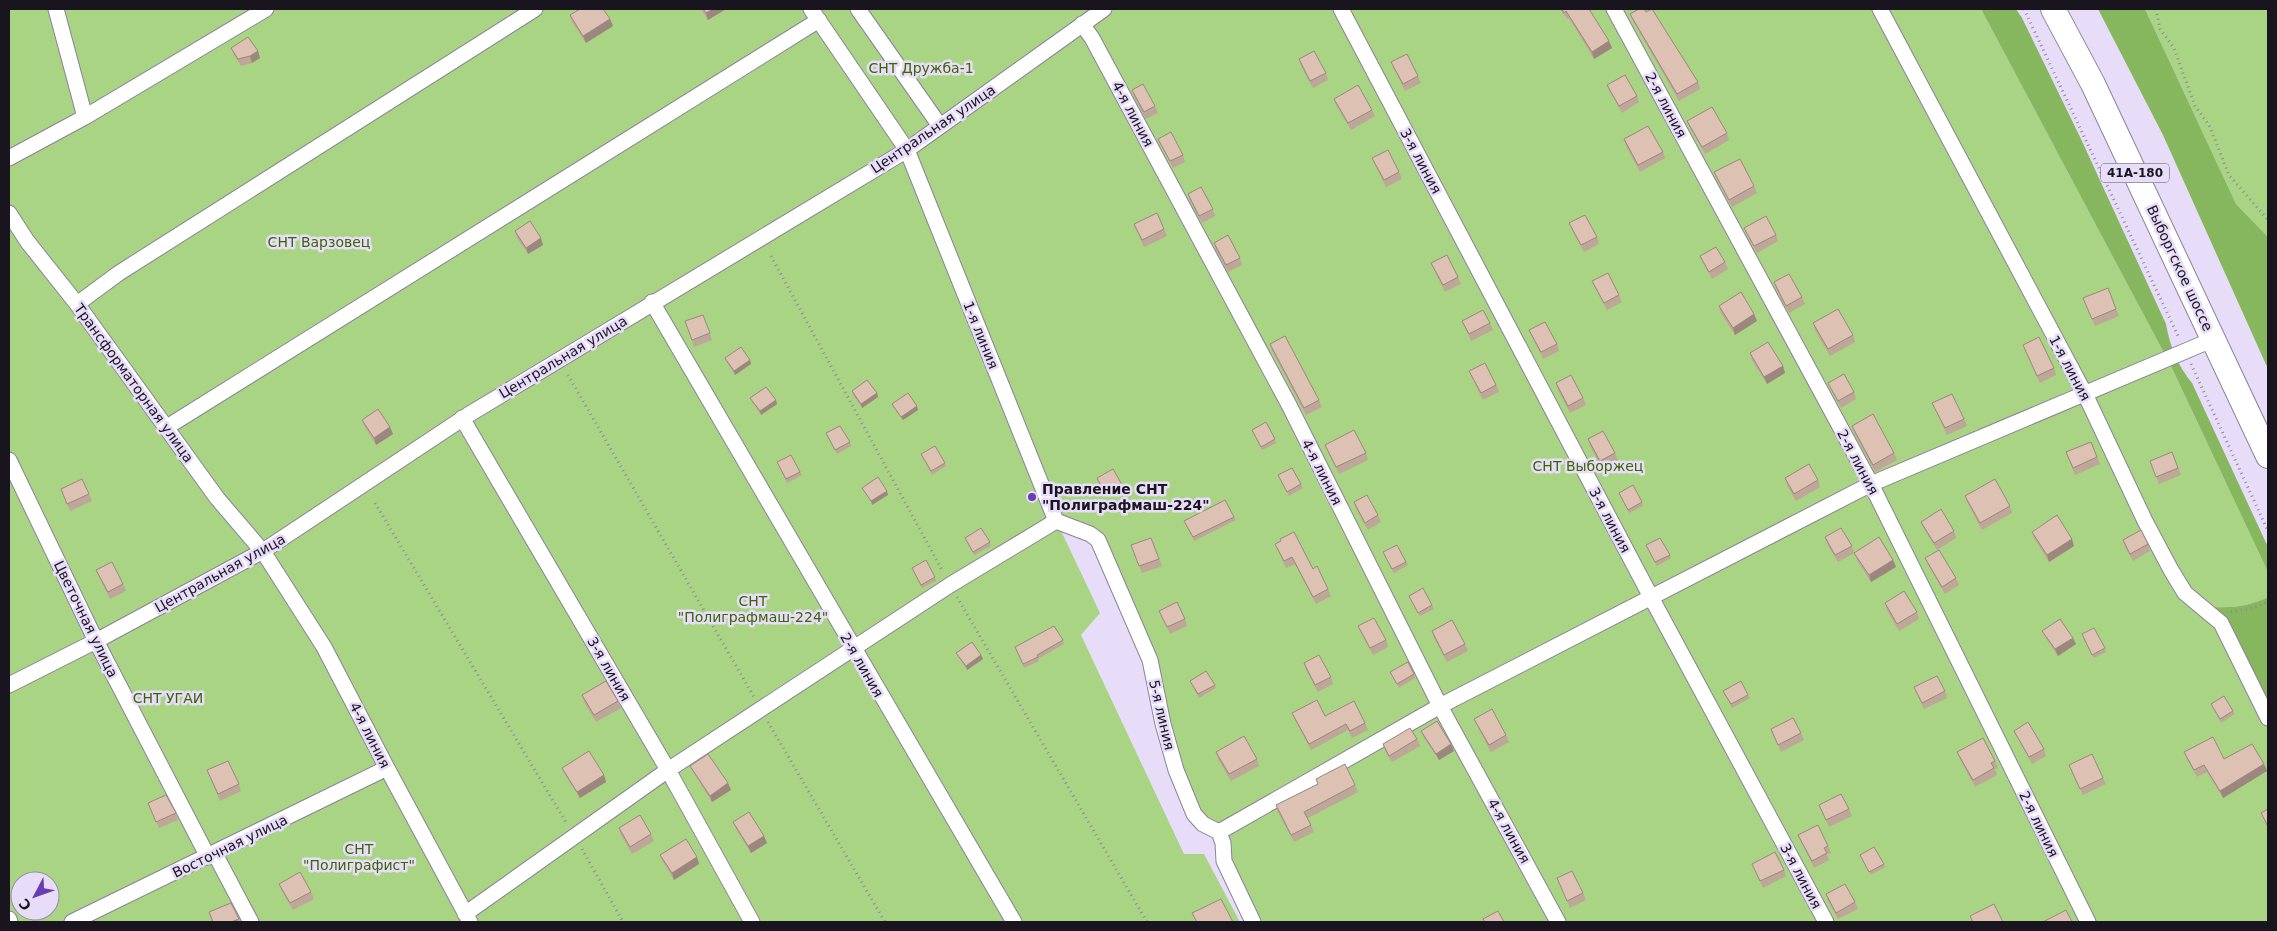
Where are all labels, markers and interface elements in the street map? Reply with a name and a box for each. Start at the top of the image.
park label: СНТ Дружба-1 [868,60,974,76]
street label: 2-я линия [1642,70,1690,140]
street label: 4-я линия [1109,79,1157,149]
street label: Центральная улица [868,81,998,177]
street label: 3-я линия [1397,126,1445,196]
road number: 41А-180 [2101,164,2169,182]
street label: Выборгское шоссе [2144,202,2216,334]
park label: СНТ Варзовец [268,234,370,250]
street label: 1-я линия [960,299,1002,371]
street label: Трансформаторная улица [70,300,197,465]
street label: Центральная улица [496,312,630,402]
street label: 1-я линия [2046,333,2094,403]
street label: 2-я линия [1834,427,1882,497]
street label: 4-я линия [1299,436,1345,508]
park label: СНТ Выборжец [1533,458,1643,474]
place label: Правление СНТ "Полиграфмаш-224" [1042,481,1209,513]
street label: 3-я линия [1586,485,1634,555]
marker: Правление СНТ "Полиграфмаш-224" [1026,491,1038,503]
street label: Центральная улица [152,530,288,616]
street label: Цветочная улица [51,558,121,680]
park label: СНТ "Полиграфмаш-224" [678,593,828,625]
street label: 2-я линия [837,630,887,700]
street label: 3-я линия [584,634,634,704]
street label: 5-я линия [1146,678,1178,752]
park label: СНТ УГАИ [133,690,203,706]
street label: 4-я линия [347,699,393,771]
street label: 2-я линия [2016,788,2062,860]
street label: 4-я линия [1485,796,1533,866]
street label: Восточная улица [170,811,290,881]
park label: СНТ "Полиграфист" [303,841,415,873]
street label: 3-я линия [1777,841,1825,911]
north arrow [10,871,60,921]
text: С [16,895,35,914]

